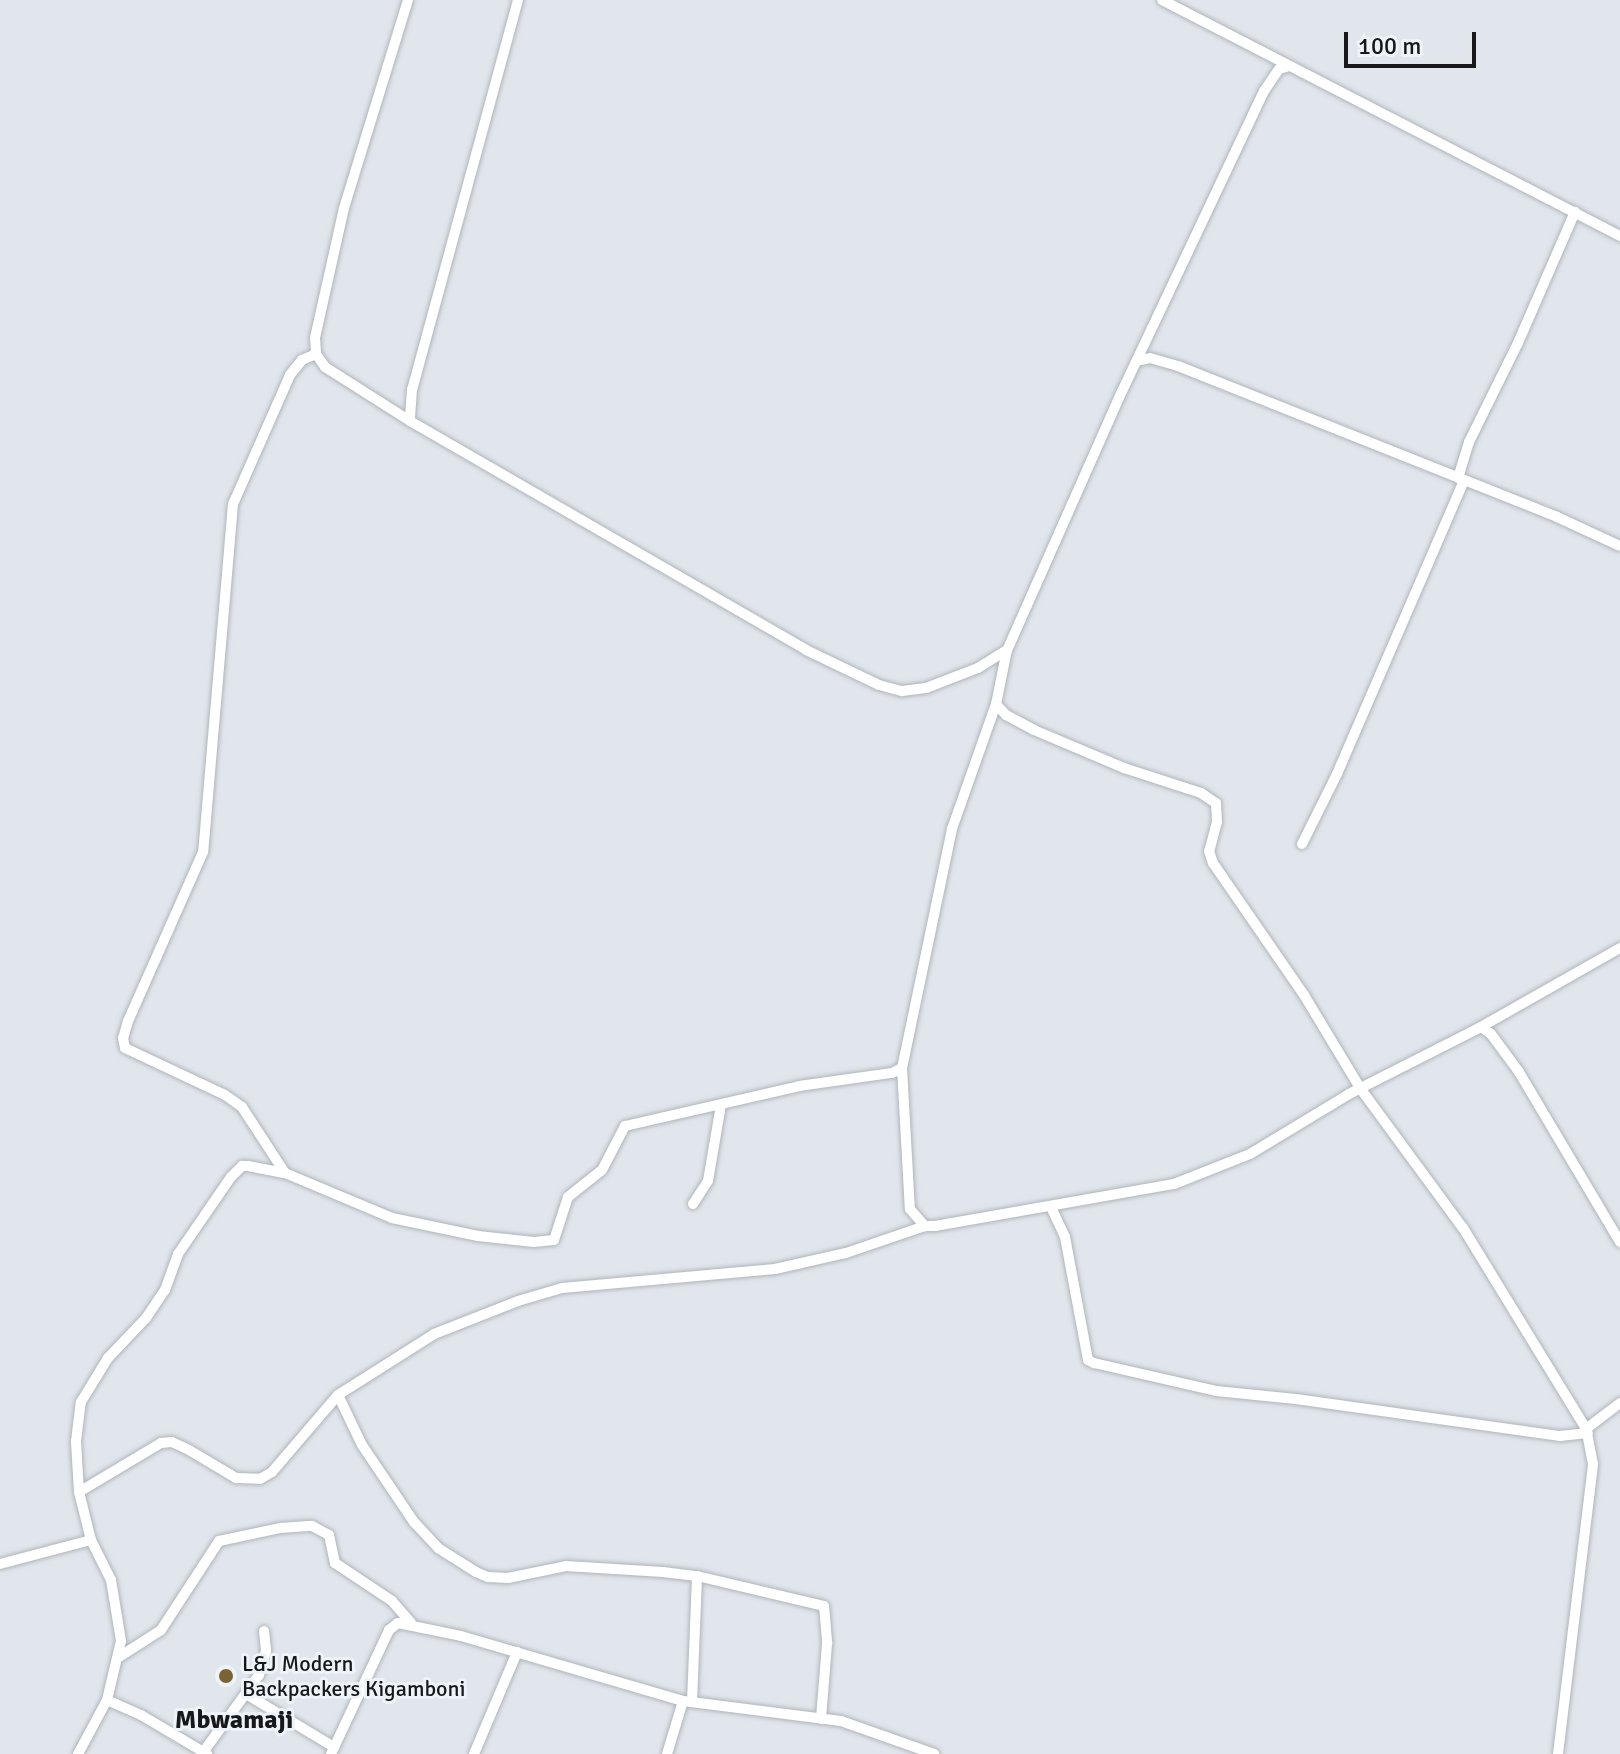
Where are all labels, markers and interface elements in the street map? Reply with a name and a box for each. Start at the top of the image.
scale bar [1348,16,1480,66]
text: 100 m [1358,31,1421,61]
place label: L&J Modern Backpackers Kigamboni [242,1650,465,1702]
marker: L&J Modern Backpackers Kigamboni [217,1667,235,1685]
district label: Mbwamaji [175,1705,293,1737]

